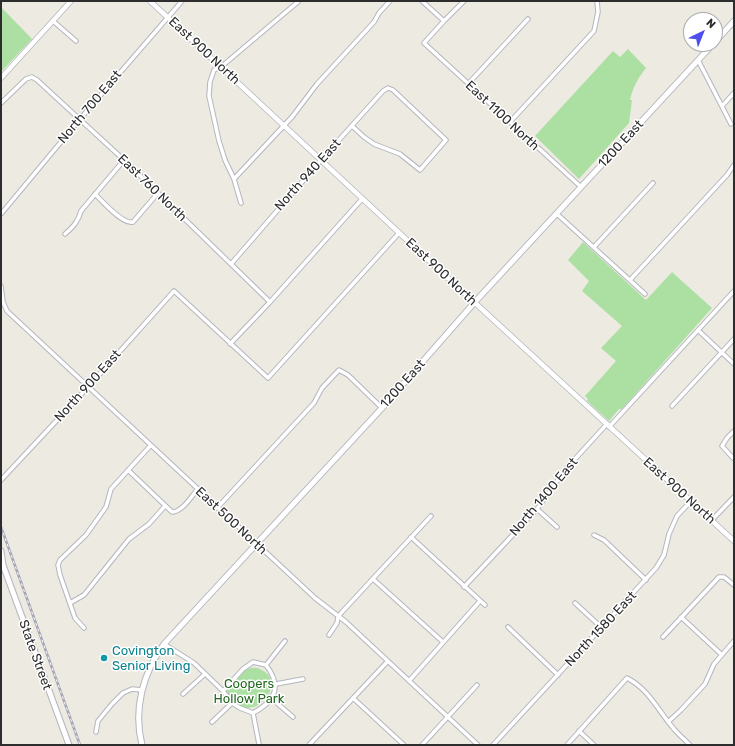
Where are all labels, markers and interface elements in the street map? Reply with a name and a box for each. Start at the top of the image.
north arrow [683,12,723,52]
street label: East 900 North [165,14,243,88]
text: N [704,16,718,31]
street label: North 700 East [55,67,125,147]
street label: East 1100 North [462,78,542,154]
street label: 1200 East [595,117,647,171]
street label: North 940 East [272,136,344,214]
street label: East 760 North [114,151,190,225]
street label: East 900 North [402,235,480,309]
street label: North 900 East [51,347,125,425]
street label: 1200 East [377,357,429,411]
street label: East 900 North [640,454,718,528]
street label: North 1400 East [507,455,581,539]
street label: East 500 North [192,484,270,558]
street label: North 1580 East [562,588,640,670]
street label: State Street [15,618,55,692]
place label: Covington Senior Living [112,643,190,674]
marker: Covington Senior Living [99,653,109,663]
park label: Coopers Hollow Park [214,676,284,707]

